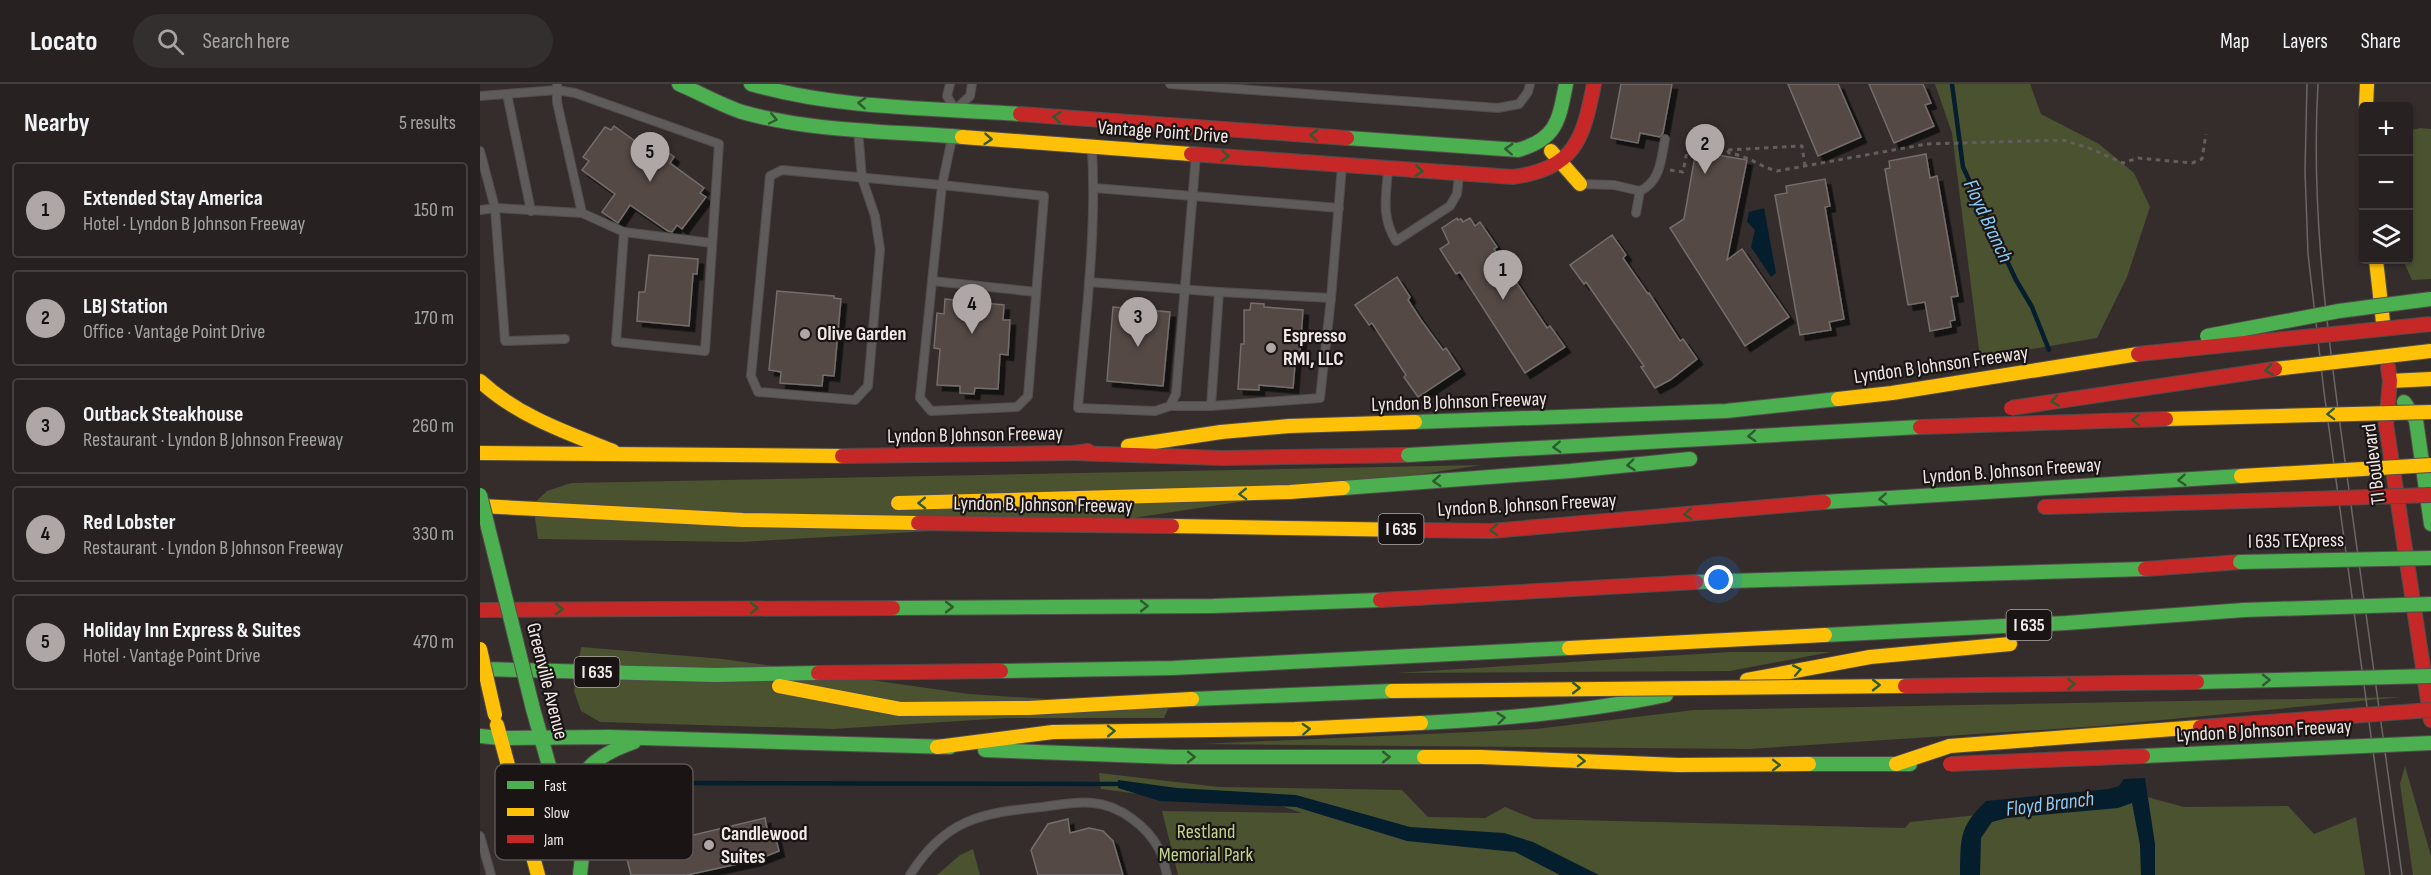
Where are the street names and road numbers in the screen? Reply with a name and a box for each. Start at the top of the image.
street label: Vantage Point Drive [1097,115,1229,149]
street label: Lyndon B Johnson Freeway [1852,341,2030,389]
street label: Lyndon B Johnson Freeway [1371,387,1547,417]
street label: Lyndon B Johnson Freeway [887,421,1063,449]
street label: TI Boulevard [2357,422,2391,506]
street label: Lyndon B. Johnson Freeway [1922,453,2102,489]
street label: Lyndon B. Johnson Freeway [1437,488,1617,522]
street label: Lyndon B. Johnson Freeway [953,491,1133,519]
road number: I 635 [1378,514,1424,544]
street label: I 635 TEXpress [2248,528,2344,554]
road number: I 635 [2006,610,2052,640]
street label: Greenville Avenue [521,620,573,742]
road number: I 635 [574,657,620,687]
street label: Lyndon B Johnson Freeway [2176,714,2353,748]

